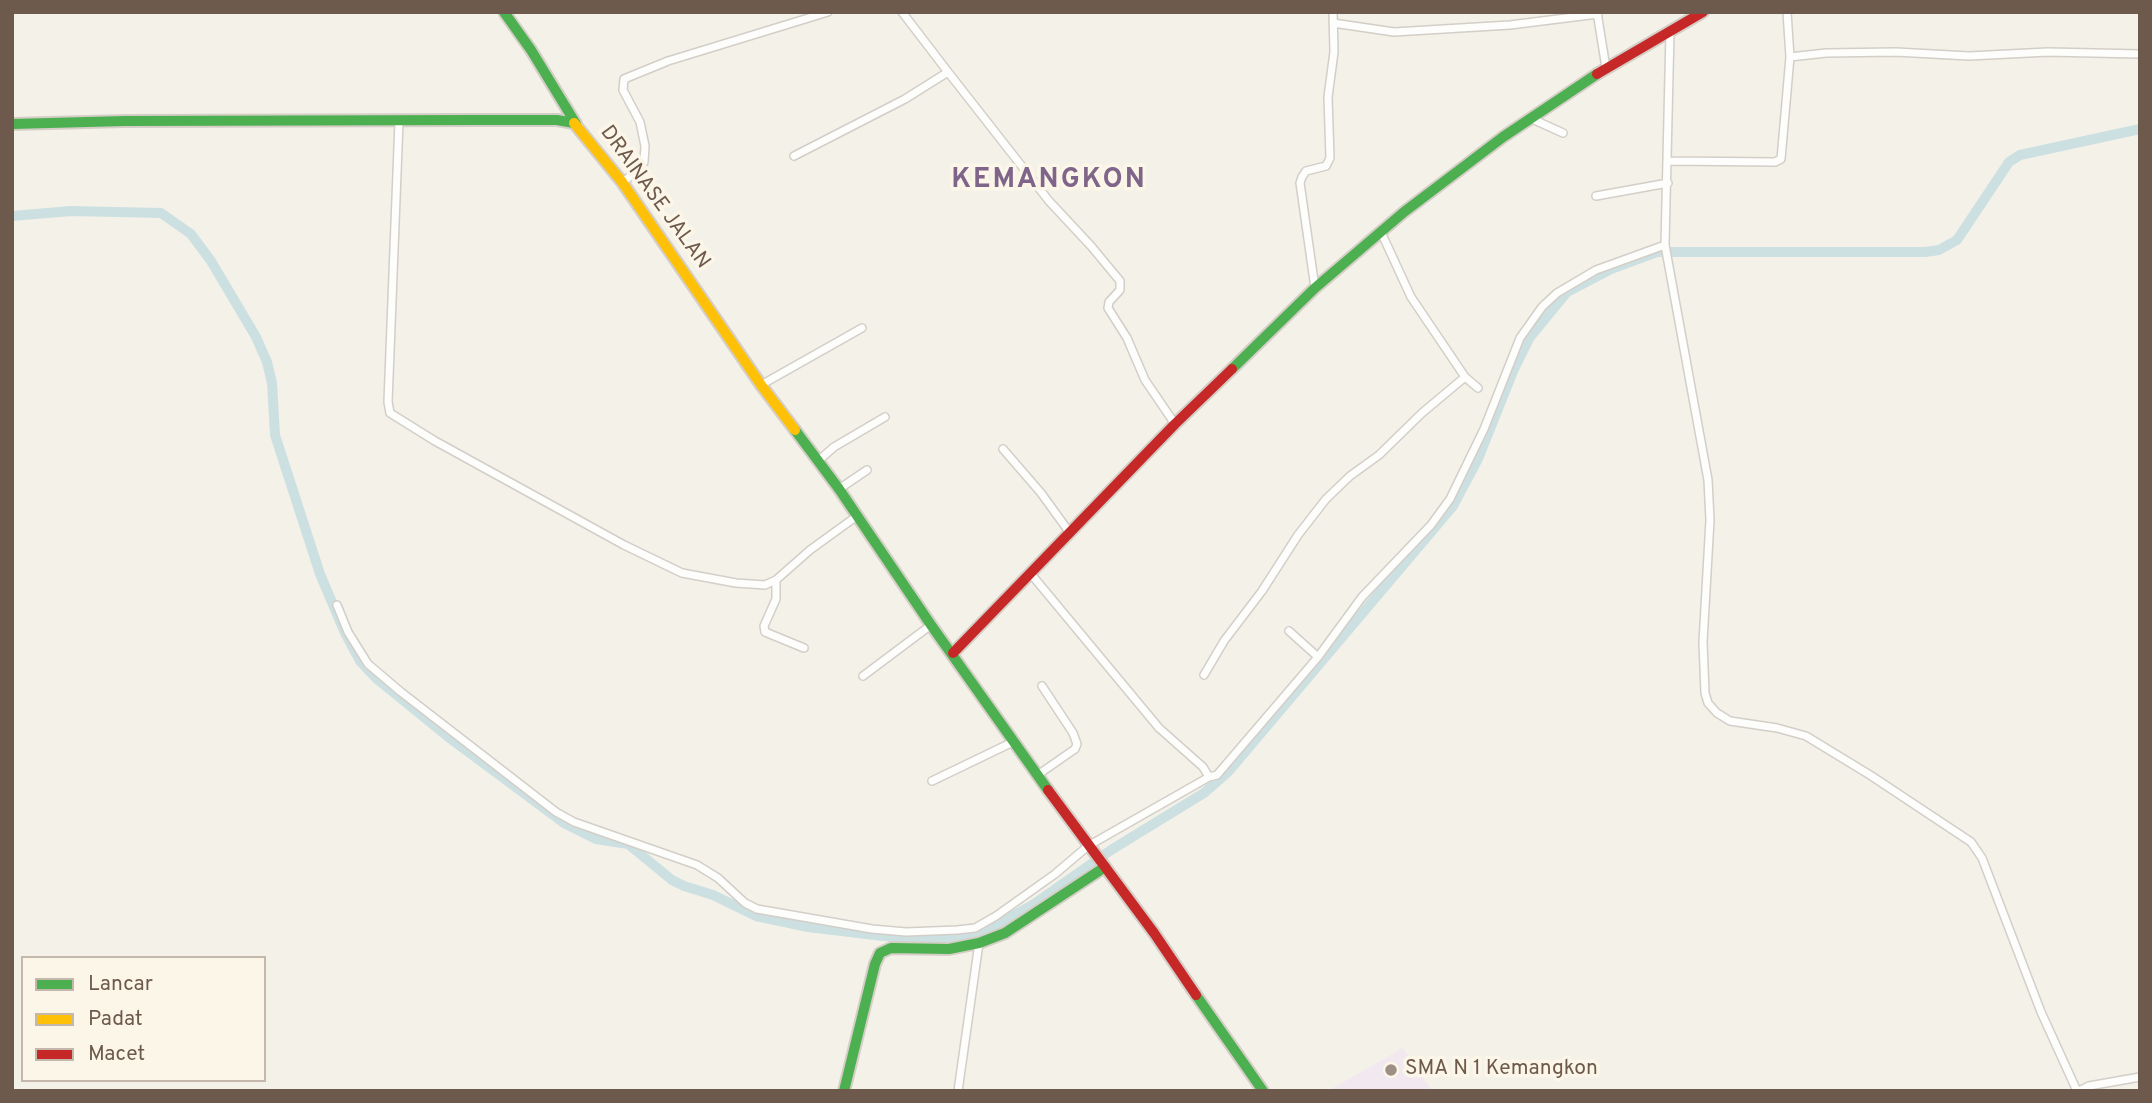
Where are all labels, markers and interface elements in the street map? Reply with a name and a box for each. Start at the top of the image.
street label: DRAINASE JALAN [594,121,714,275]
district label: KEMANGKON [952,164,1146,198]
legend [21,956,266,1082]
text: Lancar [88,971,153,998]
text: Padat [88,1006,143,1033]
text: Macet [88,1041,145,1068]
place label: SMA N 1 Kemangkon [1405,1057,1598,1083]
marker: SMA N 1 Kemangkon [1383,1062,1399,1078]

